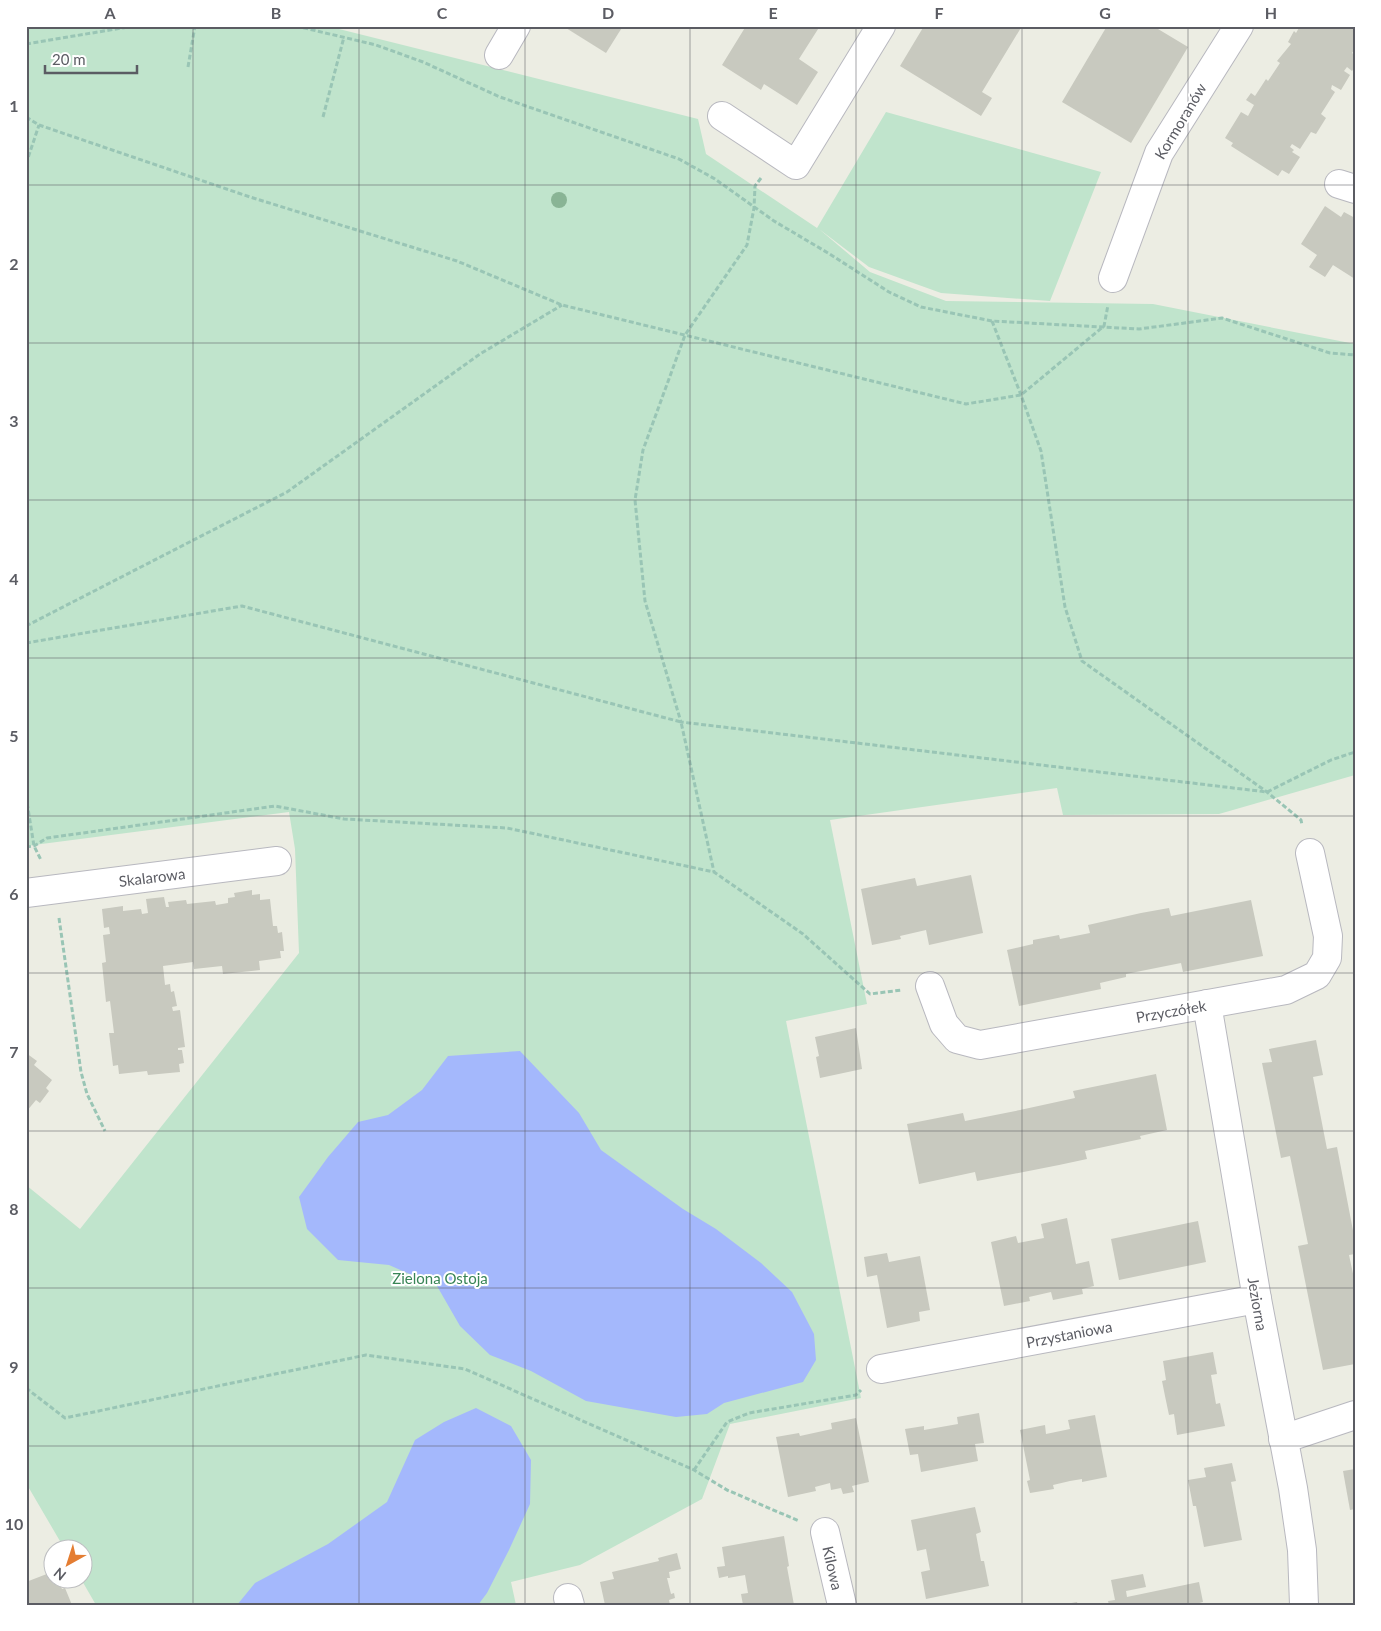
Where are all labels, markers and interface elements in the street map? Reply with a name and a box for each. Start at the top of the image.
text: A [103,3,116,22]
text: B [271,3,281,22]
text: C [437,3,448,22]
text: D [602,3,614,22]
text: E [768,3,778,22]
text: F [934,3,944,22]
text: G [1099,3,1111,22]
text: H [1265,3,1277,22]
scale bar [45,42,138,74]
text: 20 m [52,50,86,68]
street label: Kormoranów [1150,80,1210,162]
text: 1 [9,96,19,115]
text: 2 [9,254,19,273]
text: 3 [9,411,19,430]
text: 4 [9,569,19,588]
text: 5 [9,726,19,745]
street label: Skalarowa [118,864,186,890]
text: 6 [9,884,19,903]
street label: Przyczółek [1134,996,1208,1026]
text: 7 [9,1042,19,1061]
text: 8 [9,1199,19,1218]
park label: Zielona Ostoja [392,1269,488,1287]
street label: Jeziorna [1244,1276,1272,1332]
street label: Przystaniowa [1024,1317,1114,1351]
text: 9 [9,1357,19,1376]
text: 10 [5,1514,23,1533]
north arrow [42,1538,92,1588]
street label: Kilowa [819,1544,847,1592]
text: N [50,1564,69,1584]

